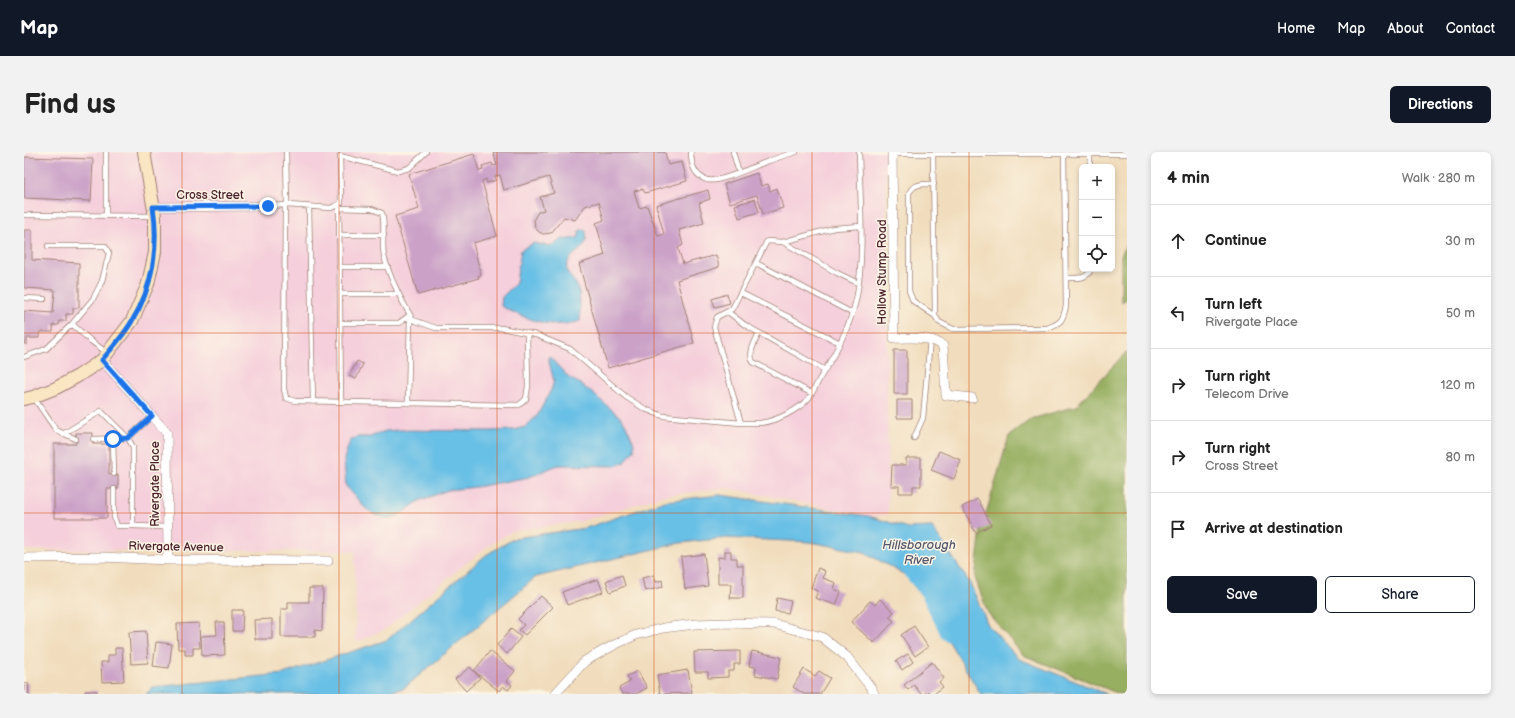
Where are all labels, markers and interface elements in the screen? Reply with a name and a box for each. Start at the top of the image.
text: Map [20,17,58,40]
text: Home [1277,20,1315,37]
text: Map [1337,20,1365,37]
text: About [1387,20,1424,37]
text: Contact [1446,20,1495,37]
button: Directions [1390,86,1491,123]
text: Find us [24,88,116,121]
map controls [1079,164,1115,272]
button: + [1079,164,1115,200]
text: 4 min [1167,168,1210,188]
text: Walk · 280 m [1402,170,1475,186]
street label: Cross Street [176,188,244,203]
route end [259,197,277,215]
button: − [1079,200,1115,236]
street label: Hollow Stump Road [875,219,890,325]
icon: ahead [1167,230,1189,252]
text: Continue [1205,231,1267,250]
text: 30 m [1445,233,1475,249]
button: locate [1079,236,1115,272]
text: Turn left [1205,295,1262,314]
icon: left [1167,302,1189,324]
text: 50 m [1446,305,1475,321]
text: Rivergate Place [1205,314,1298,330]
text: Turn right [1205,367,1270,386]
icon: right [1167,374,1189,396]
text: 120 m [1440,377,1475,393]
text: Telecom Drive [1205,386,1289,402]
route start [104,430,122,448]
text: Turn right [1205,439,1270,458]
street label: Rivergate Place [148,441,163,527]
icon: right [1167,446,1189,468]
text: 80 m [1446,449,1475,465]
text: Cross Street [1205,458,1278,474]
icon: arrive [1167,518,1189,540]
text: Arrive at destination [1205,519,1343,538]
water label: Hillsborough River [882,537,956,568]
street label: Rivergate Avenue [128,539,224,555]
button: Save [1167,576,1317,613]
button: Share [1325,576,1475,613]

